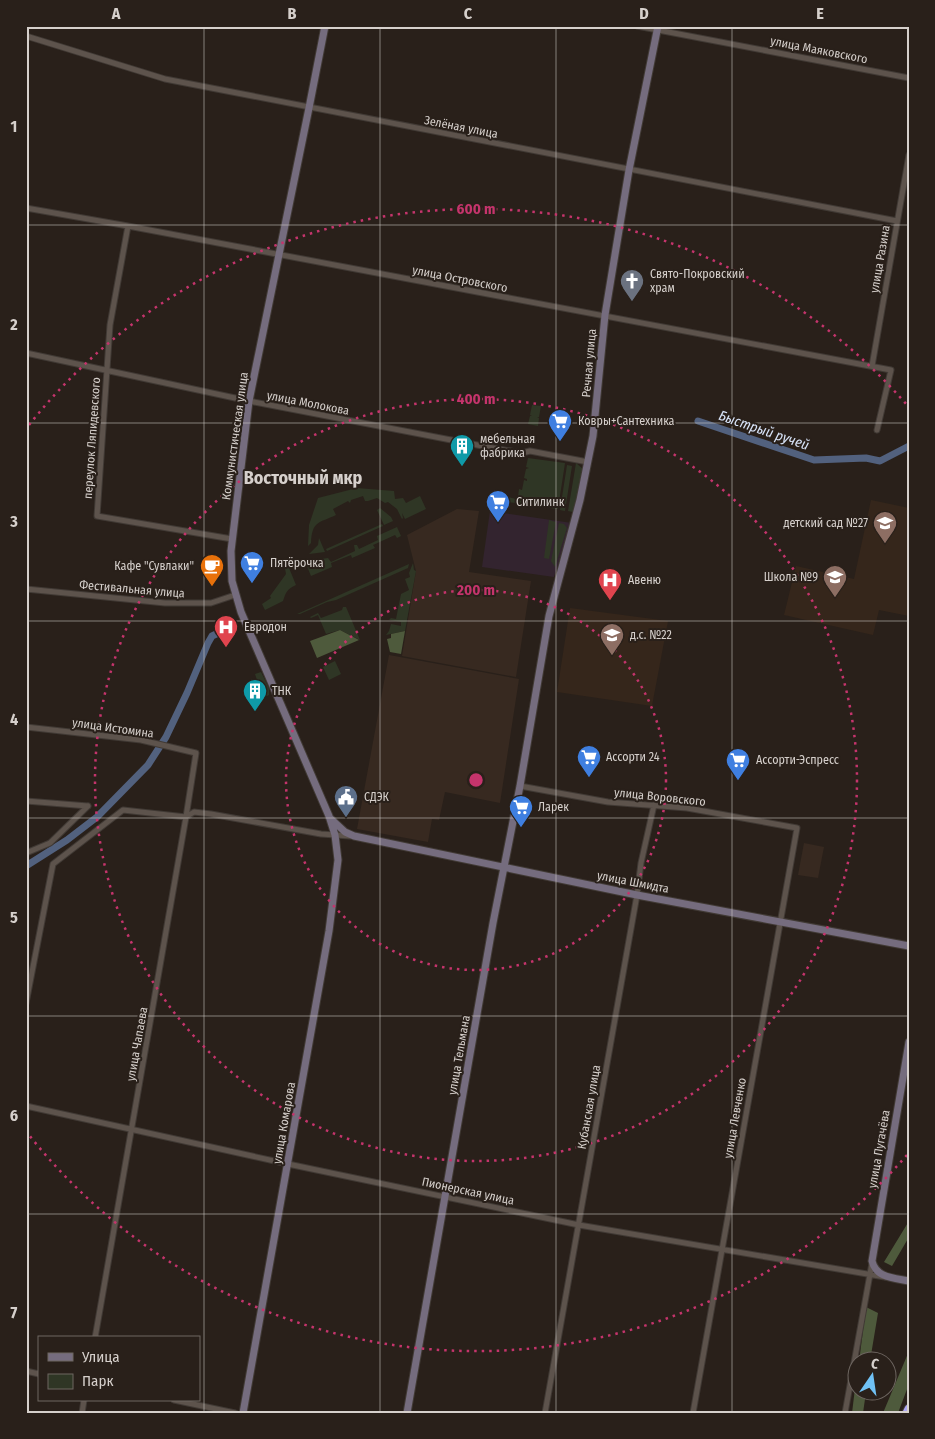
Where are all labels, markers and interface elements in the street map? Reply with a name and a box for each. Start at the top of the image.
text: A [111,4,121,23]
text: B [288,4,297,23]
text: C [464,4,473,23]
text: D [639,4,649,23]
text: E [816,4,824,23]
street label: улица Маяковского [769,34,869,66]
street label: Зелёная улица [423,113,499,141]
text: 1 [11,117,17,136]
text: 600 m [457,200,495,218]
street label: улица Разина [867,224,893,294]
street label: улица Островского [411,263,509,295]
place label: Свято-Покровский храм [650,267,745,295]
church icon: Свято-Покровский храм [619,268,645,302]
text: 2 [9,315,18,334]
street label: Речная улица [579,328,599,398]
street label: Коммунистическая улица [219,371,251,501]
street label: переулок Ляпидевского [81,377,103,499]
street label: улица Молокова [266,388,351,418]
text: 400 m [457,390,495,408]
water label: Быстрый ручей [716,407,811,454]
supermarket icon: Ковры+Сантехника [547,408,573,442]
place label: Ковры+Сантехника [578,414,675,428]
place label: мебельная фабрика [480,432,535,460]
building icon: мебельная фабрика [449,433,475,467]
district label: Восточный мкр [244,467,363,489]
supermarket icon: Ситилинк [485,489,511,523]
place label: Ситилинк [516,495,565,509]
school or university icon: детский сад №27 [872,510,898,544]
text: 3 [9,512,18,531]
place label: детский сад №27 [783,516,868,530]
supermarket icon: Пятёрочка [239,550,265,584]
cafe icon: Кафе "Сувлаки" [199,553,225,587]
place label: Пятёрочка [270,556,324,570]
place label: Кафе "Сувлаки" [114,559,194,573]
school or university icon: Школа №9 [822,564,848,598]
hospital icon: Авеню [597,567,623,601]
place label: Школа №9 [764,570,818,584]
place label: Авеню [628,573,661,587]
street label: Фестивальная улица [79,577,185,601]
text: 200 m [456,581,495,599]
hospital icon: Евродон [213,614,239,648]
place label: Евродон [244,620,287,634]
school or university icon: д.с. №22 [599,622,625,656]
place label: д.с. №22 [630,628,672,642]
building icon: ТНК [242,678,268,712]
place label: ТНК [272,684,292,698]
text: 4 [10,710,18,729]
street label: улица Истомина [71,715,155,741]
supermarket icon: Ассорти 24 [576,744,602,778]
supermarket icon: Ассорти-Эспресс [725,747,751,781]
place label: Ассорти 24 [606,750,660,764]
place label: Ассорти-Эспресс [756,753,839,767]
centre of rings [467,771,485,789]
public building icon: СДЭК [333,784,359,818]
street label: улица Воровского [613,785,707,809]
place label: СДЭК [364,790,390,804]
supermarket icon: Ларек [508,794,534,828]
place label: Ларек [538,800,569,814]
street label: улица Шмидта [596,868,670,896]
text: 5 [10,908,18,927]
street label: улица Чапаева [124,1006,150,1082]
street label: улица Тельмана [445,1014,473,1096]
street label: Кубанская улица [575,1064,603,1150]
street label: улица Левченко [721,1077,749,1159]
street label: улица Комарова [270,1081,298,1165]
text: 6 [10,1106,18,1125]
street label: улица Пугачёва [865,1109,893,1189]
street label: Пионерская улица [421,1174,516,1208]
text: 7 [11,1303,18,1322]
legend [38,1336,200,1402]
text: Улица [81,1348,120,1366]
north arrow [848,1352,898,1402]
text: С [869,1355,881,1373]
text: Парк [82,1372,113,1390]

